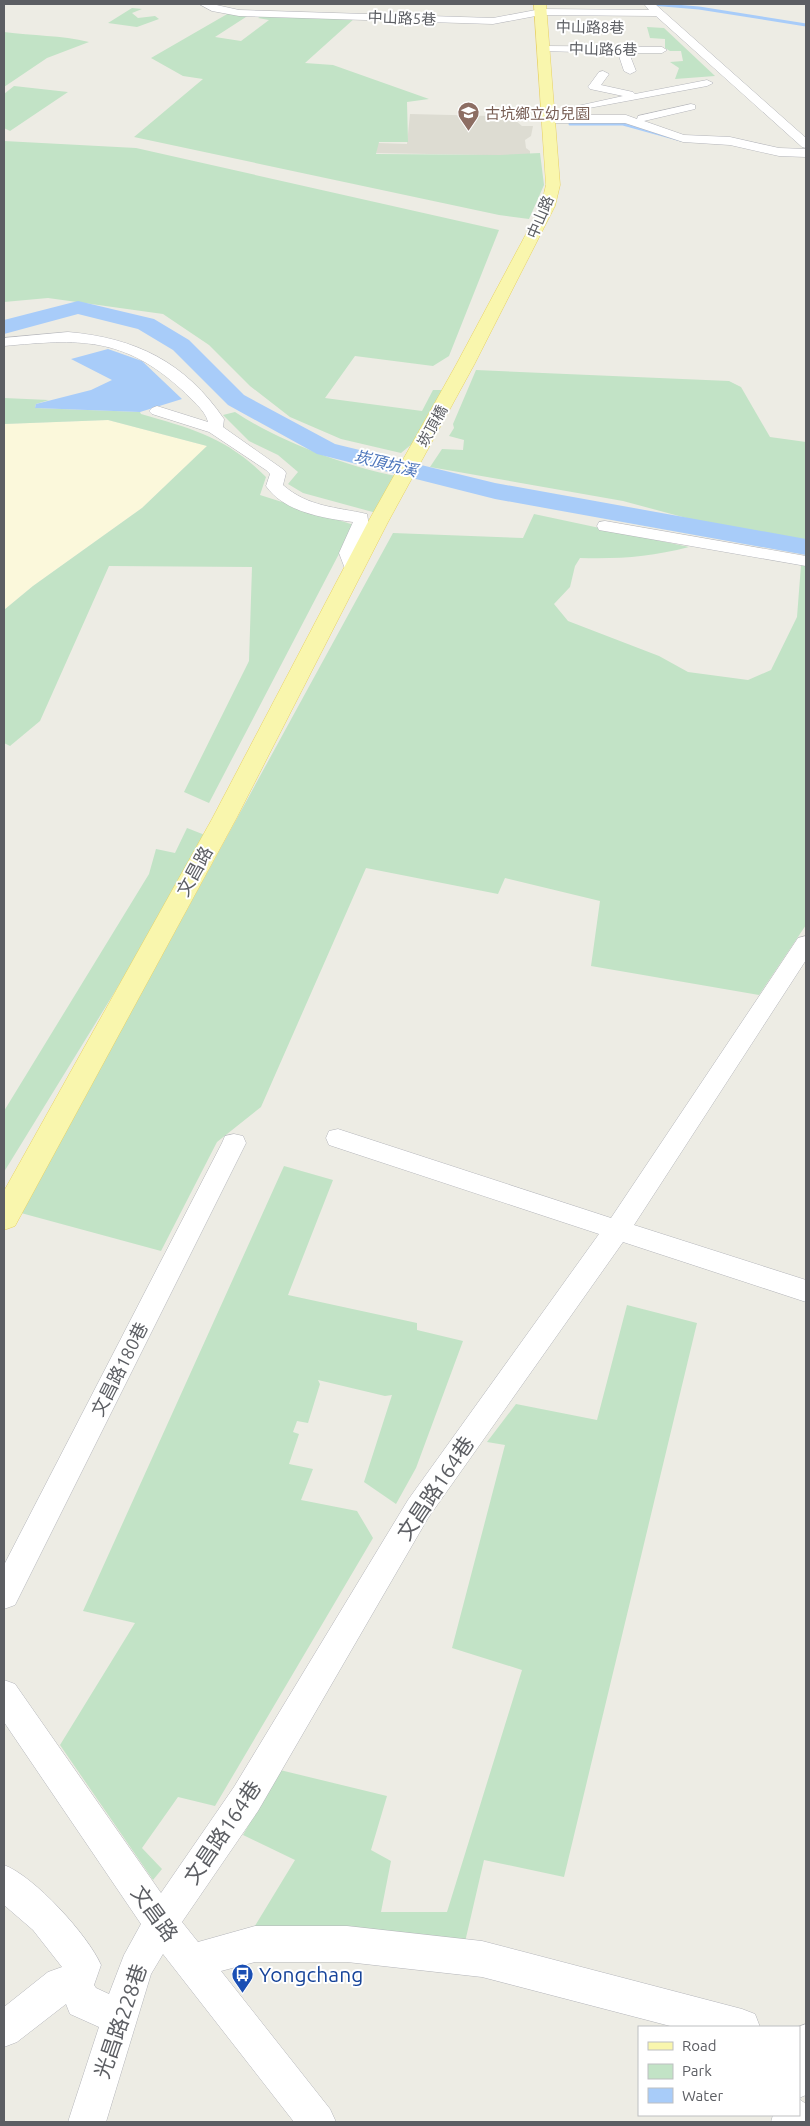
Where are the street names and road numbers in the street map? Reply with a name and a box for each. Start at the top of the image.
street label: 中山路5巷 [367,8,437,28]
street label: 中山路8巷 [556,18,624,36]
street label: 中山路6巷 [569,40,637,58]
street label: 中山路 [523,193,557,241]
street label: 崁頂橋 [414,402,450,450]
street label: 文昌路 [172,843,216,899]
street label: 文昌路180巷 [87,1319,151,1419]
street label: 文昌路164巷 [392,1432,478,1544]
street label: 文昌路164巷 [179,1776,265,1888]
street label: 文昌路 [127,1880,183,1946]
street label: 光昌路228巷 [89,1961,151,2081]

